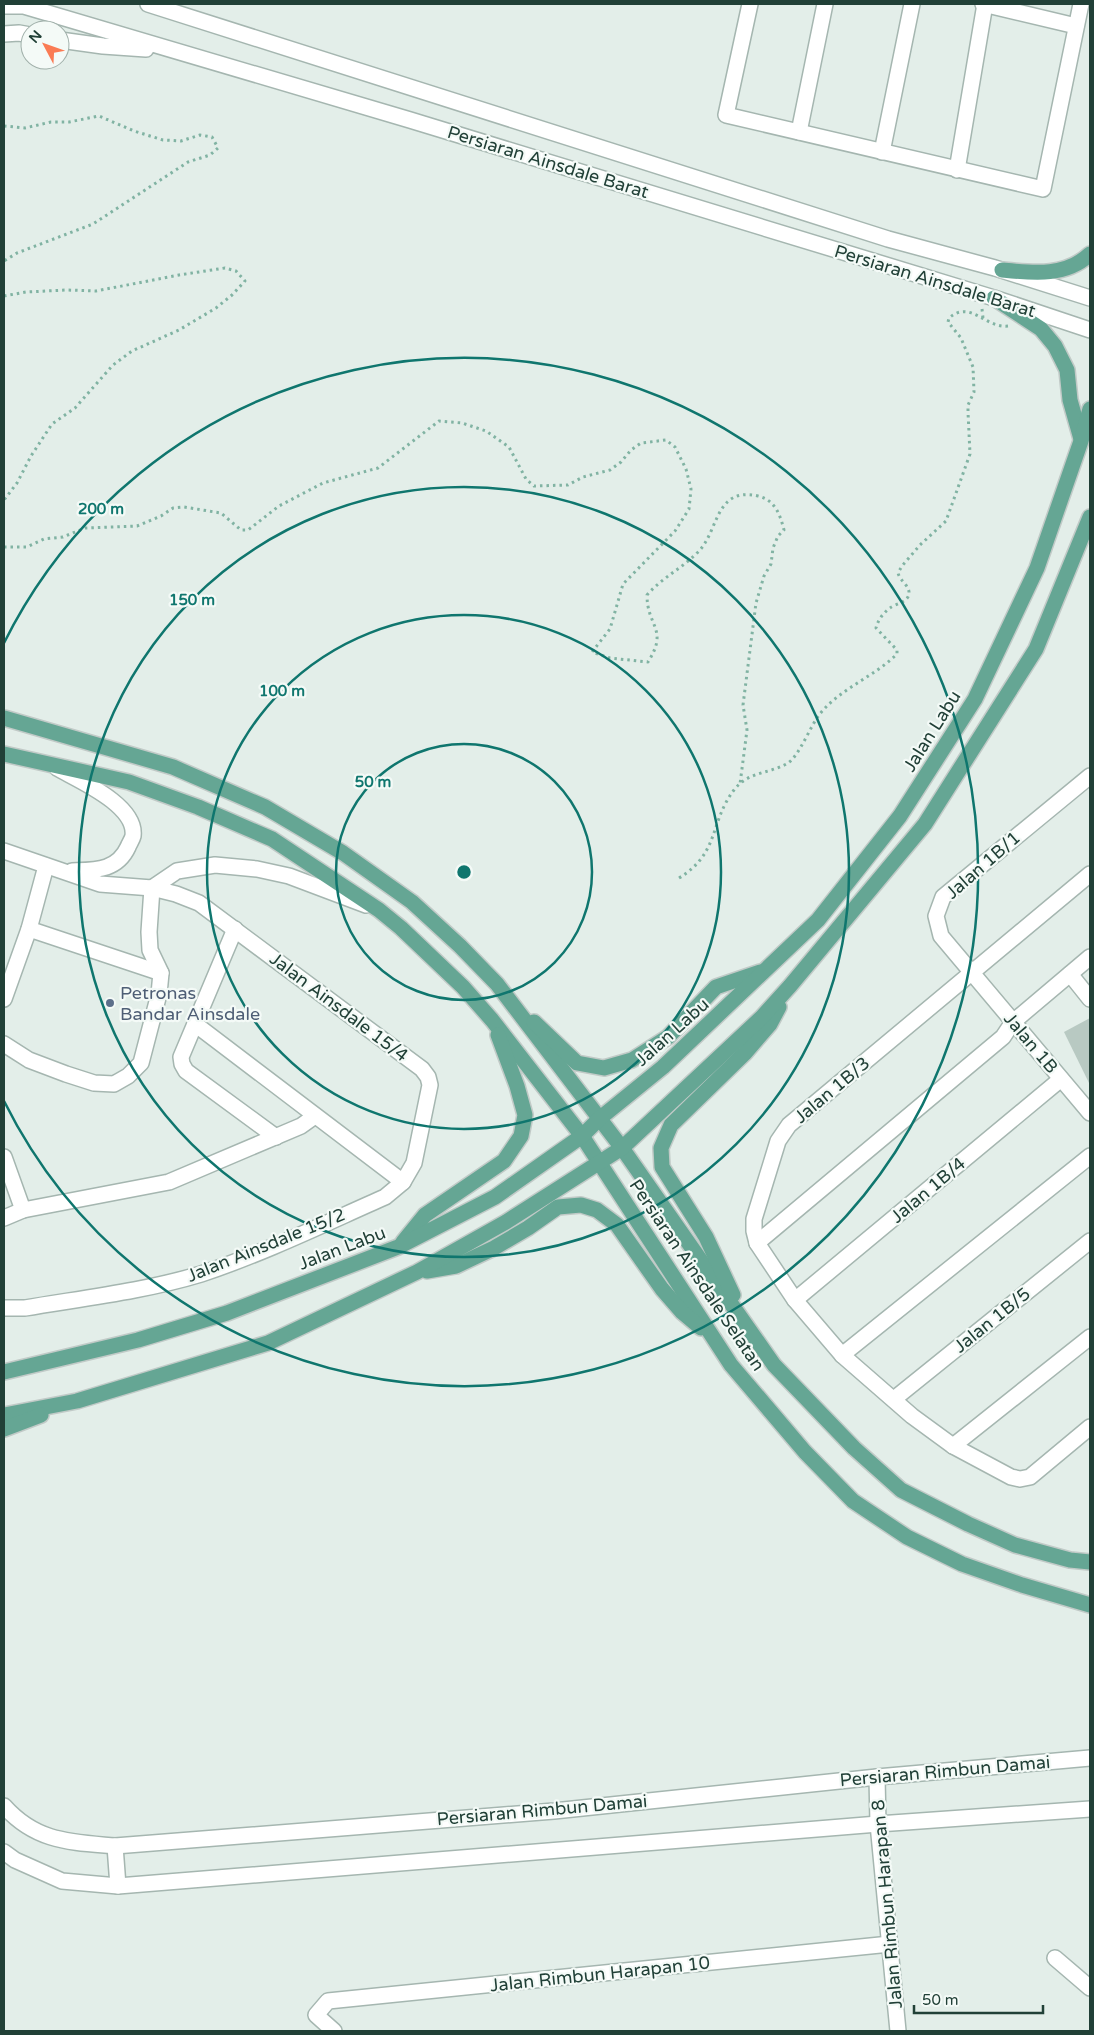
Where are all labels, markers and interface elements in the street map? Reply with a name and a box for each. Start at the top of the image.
north arrow [20,20,70,70]
text: N [25,27,46,47]
street label: Persiaran Ainsdale Barat [445,121,651,203]
street label: Persiaran Ainsdale Barat [832,240,1038,322]
text: 200 m [78,500,124,518]
text: 150 m [169,591,215,609]
text: 100 m [259,682,305,700]
street label: Jalan Labu [898,686,966,776]
text: 50 m [355,773,391,791]
street label: Jalan 1B/1 [941,827,1025,903]
centre of rings [455,863,473,881]
street label: Jalan Ainsdale 15/4 [265,948,413,1066]
place label: Petronas Bandar Ainsdale [120,982,260,1025]
street label: Jalan Labu [631,993,713,1071]
marker: Petronas Bandar Ainsdale [104,997,116,1009]
street label: Jalan 1B [999,1008,1063,1078]
street label: Jalan 1B/3 [790,1052,874,1128]
street label: Jalan 1B/4 [886,1152,970,1228]
street label: Persiaran Ainsdale Selatan [625,1175,769,1375]
street label: Jalan Ainsdale 15/2 [184,1203,348,1287]
street label: Jalan Labu [295,1221,389,1275]
street label: Jalan 1B/5 [949,1283,1035,1357]
street label: Persiaran Rimbun Damai [839,1751,1051,1791]
street label: Persiaran Rimbun Damai [436,1790,648,1830]
street label: Jalan Rimbun Harapan 8 [867,1799,907,2009]
street label: Jalan Rimbun Harapan 10 [489,1952,711,1996]
scale bar [914,1982,1043,2014]
text: 50 m [922,1991,959,2009]

